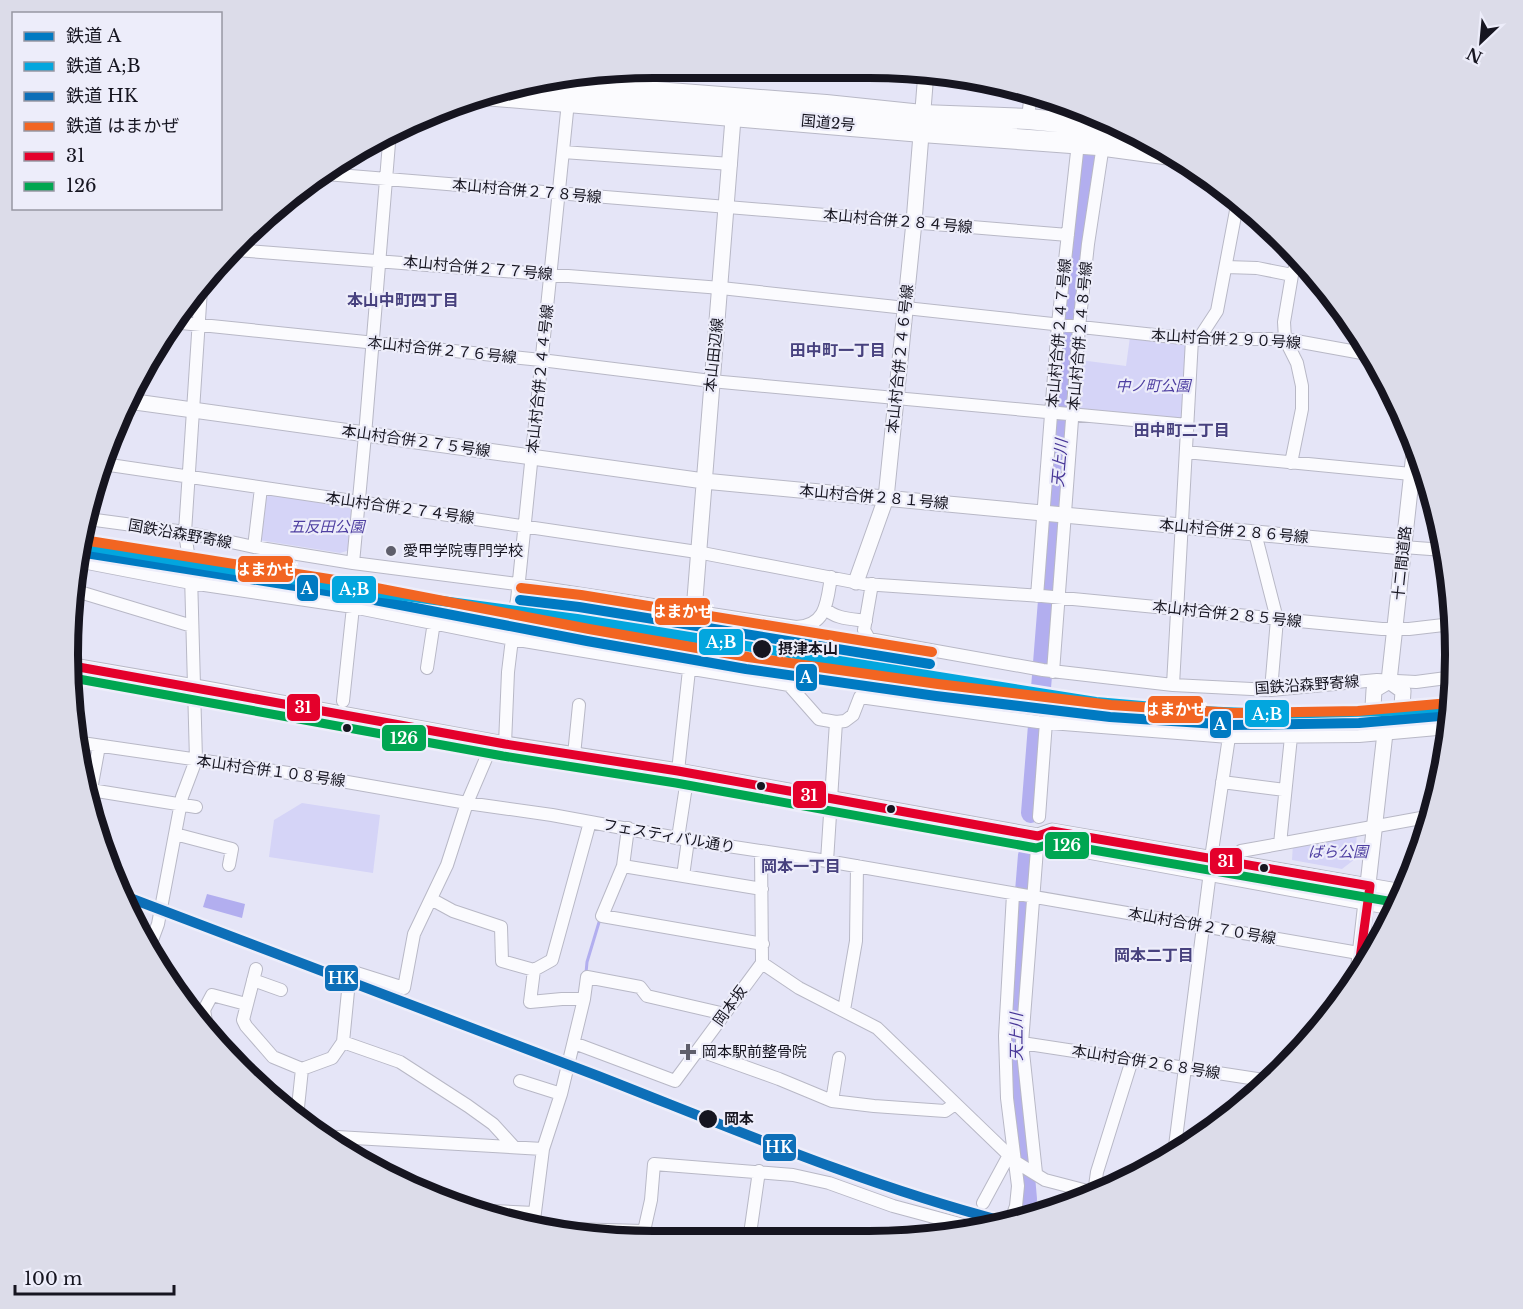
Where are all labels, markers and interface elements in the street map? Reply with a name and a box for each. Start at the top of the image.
legend [12,12,222,210]
north arrow [1451,12,1511,72]
text: 鉄道 A [66,25,122,47]
text: N [1463,43,1486,68]
text: 鉄道 A;B [66,55,140,77]
text: 鉄道 HK [66,85,139,107]
street label: 国道2号 [800,111,856,134]
text: 鉄道 はまかぜ [66,115,179,137]
text: 31 [66,145,85,167]
text: 126 [66,175,97,197]
street label: 本山村合併２７８号線 [451,175,603,207]
street label: 本山村合併２８４号線 [822,205,974,237]
street label: 本山村合併２７７号線 [402,252,554,284]
street label: 本山村合併２４７号線 [1043,257,1075,409]
street label: 本山村合併２４８号線 [1064,260,1096,412]
street label: 本山村合併２４６号線 [882,283,917,435]
district label: 本山中町四丁目 [347,290,459,310]
street label: 本山村合併２４４号線 [522,303,557,455]
street label: 本山田辺線 [700,317,727,393]
street label: 本山村合併２９０号線 [1151,325,1301,352]
street label: 本山村合併２７６号線 [366,332,518,367]
district label: 田中町一丁目 [790,340,886,360]
park label: 中ノ町公園 [1115,376,1192,395]
district label: 田中町二丁目 [1134,420,1230,440]
street label: 本山村合併２７５号線 [340,421,492,460]
water label: 天上川 [1047,436,1071,488]
street label: 本山村合併２８１号線 [798,481,950,513]
street label: 本山村合併２７４号線 [324,488,476,527]
street label: 国鉄沿森野寄線 [127,515,233,552]
street label: 本山村合併２８６号線 [1158,515,1310,547]
park label: 五反田公園 [289,517,366,536]
street label: 十二間道路 [1388,525,1415,601]
place label: 愛甲学院専門学校 [403,541,523,560]
marker: 愛甲学院専門学校 [384,544,398,558]
line badge: はまかぜ [237,555,294,583]
text: はまかぜ [234,559,298,579]
line badge: A [296,574,319,602]
line badge: A;B [331,575,377,604]
text: A [300,578,315,598]
text: A;B [338,579,369,599]
street label: 本山村合併２８５号線 [1151,596,1303,631]
line badge: はまかぜ [654,597,711,626]
text: はまかぜ [650,601,714,621]
line badge: A;B [698,628,744,656]
text: A;B [705,632,736,652]
marker: 摂津本山 [751,638,773,660]
place label: 摂津本山 [778,639,838,658]
line badge: A [795,663,818,692]
text: A [799,667,814,687]
street label: 国鉄沿森野寄線 [1254,671,1360,698]
line badge: 31 [286,693,321,722]
line badge: はまかぜ [1147,695,1204,724]
text: 31 [294,697,312,717]
text: はまかぜ [1143,699,1207,719]
line badge: A;B [1244,699,1290,728]
text: A;B [1251,704,1282,724]
line badge: A [1209,710,1232,739]
text: A [1213,714,1228,734]
unlabelled marker [341,722,353,734]
line badge: 126 [381,724,427,752]
text: 126 [390,728,418,748]
street label: 本山村合併１０８号線 [195,751,347,790]
unlabelled marker [755,780,767,792]
line badge: 31 [792,780,827,809]
text: 31 [800,785,818,805]
unlabelled marker [885,803,897,815]
street label: フェスティバル通り [601,815,737,857]
line badge: 126 [1044,831,1090,860]
text: 126 [1053,835,1081,855]
park label: ばら公園 [1308,842,1370,861]
line badge: 31 [1209,847,1243,875]
text: 31 [1217,851,1235,871]
district label: 岡本一丁目 [761,856,841,876]
unlabelled marker [1258,862,1270,874]
street label: 本山村合併２７０号線 [1127,903,1278,948]
district label: 岡本二丁目 [1114,945,1194,965]
line badge: HK [324,964,359,992]
text: HK [328,968,357,988]
street label: 岡本坂 [709,982,751,1029]
water label: 天上川 [1006,1011,1026,1061]
street label: 本山村合併２６８号線 [1071,1040,1222,1083]
place label: 岡本駅前整骨院 [702,1042,807,1061]
marker: 岡本駅前整骨院 [679,1043,697,1061]
marker: 岡本 [697,1108,719,1130]
place label: 岡本 [724,1109,754,1128]
line badge: HK [762,1133,797,1162]
text: HK [765,1137,794,1157]
scale bar [15,1258,174,1296]
text: 100 m [24,1268,82,1290]

